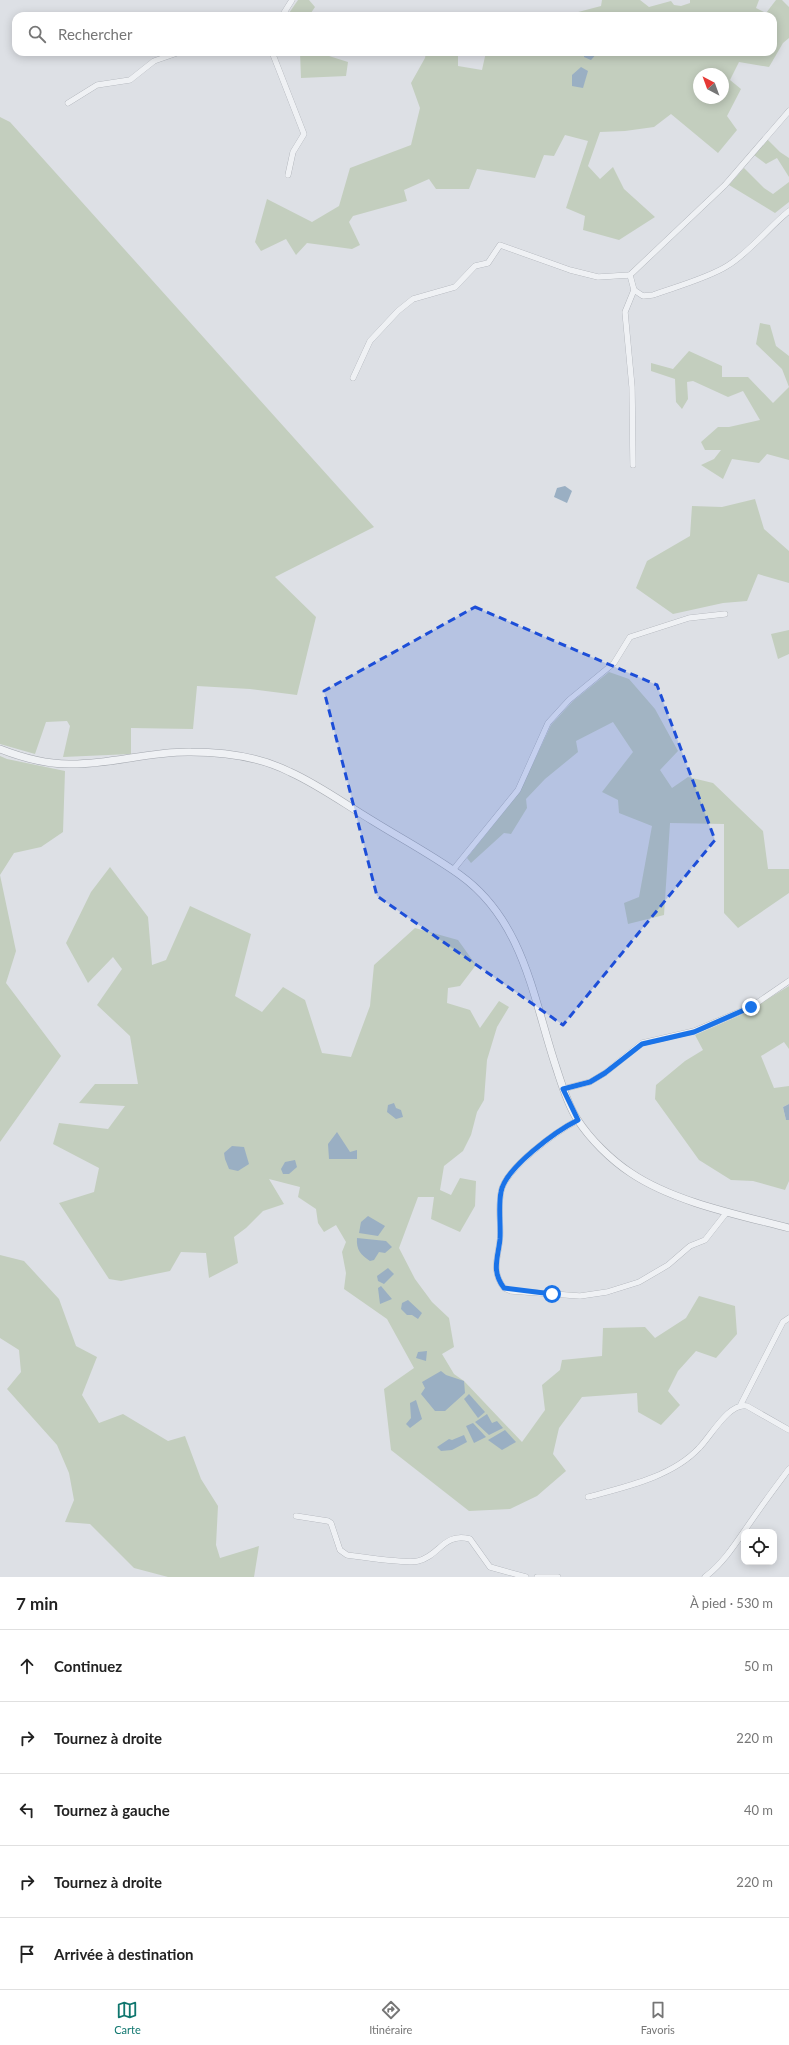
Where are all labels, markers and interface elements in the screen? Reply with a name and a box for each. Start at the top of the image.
search box [12,12,777,56]
icon: search [26,23,48,45]
text: Rechercher [58,25,132,43]
north arrow [693,68,729,104]
route end [742,998,760,1016]
route start [543,1285,561,1303]
map controls [741,1529,777,1565]
button: locate [741,1529,777,1565]
text: 7 min [16,1593,58,1614]
text: À pied · 530 m [690,1595,773,1611]
icon: ahead [16,1655,38,1677]
text: Continuez [54,1657,122,1675]
text: 50 m [744,1658,773,1674]
icon: right [16,1727,38,1749]
text: Tournez à droite [54,1729,162,1747]
text: 220 m [736,1730,773,1746]
icon: left [16,1799,38,1821]
text: Tournez à gauche [54,1801,170,1819]
text: 40 m [744,1802,773,1818]
icon: right [16,1871,38,1893]
text: Tournez à droite [54,1873,162,1891]
text: 220 m [736,1874,773,1890]
icon: arrive [16,1943,38,1965]
text: Arrivée à destination [54,1945,193,1963]
tab: Carte [114,1999,141,2036]
tab: Itinéraire [369,1999,412,2036]
tab: Favoris [641,1999,675,2036]

